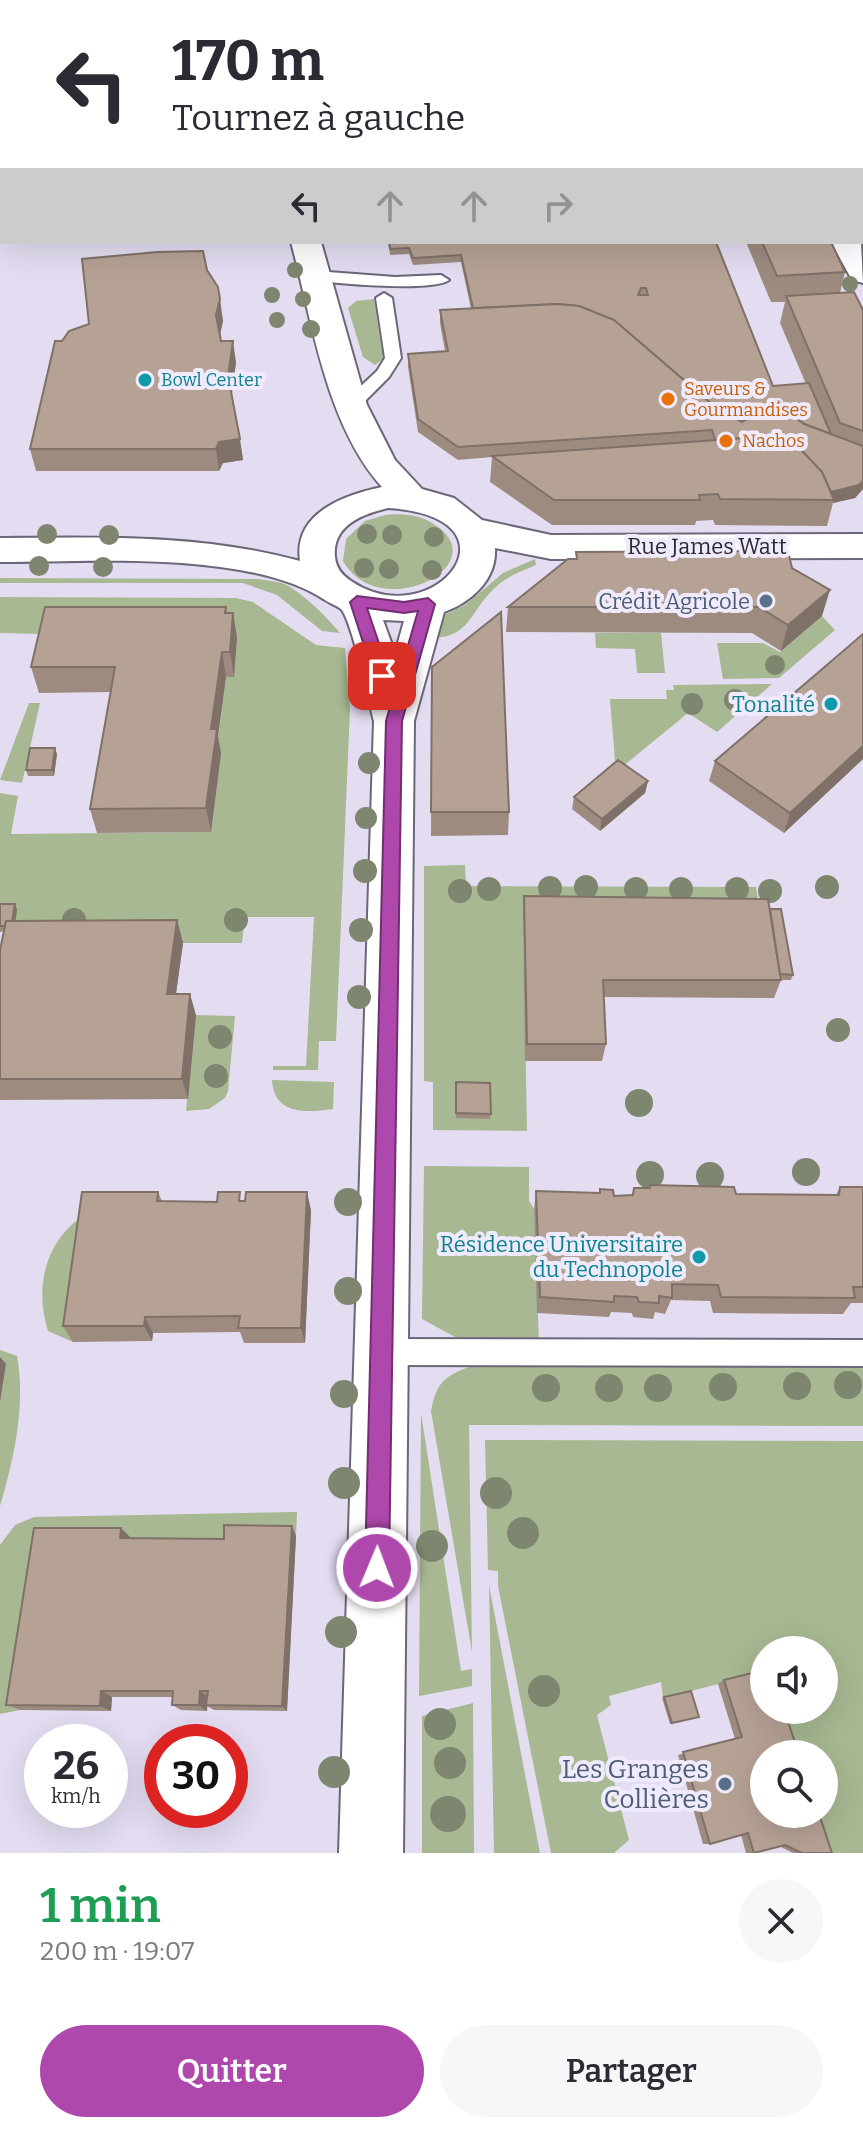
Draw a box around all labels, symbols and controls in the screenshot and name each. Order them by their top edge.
text: 170 m [172,28,324,95]
icon: left [40,32,144,136]
text: Tournez à gauche [172,96,465,140]
icon: left [284,184,328,228]
icon: ahead [368,184,412,228]
icon: ahead [452,184,496,228]
icon: right [536,184,580,228]
place label: Bowl Center [161,369,262,391]
marker: Bowl Center [136,371,154,389]
place label: Saveurs & Gourmandises [684,378,808,421]
marker: Saveurs & Gourmandises [659,390,677,408]
place label: Nachos [742,430,805,452]
marker: Nachos [717,432,735,450]
street label: Rue James Watt [627,533,787,560]
place label: Crédit Agricole [598,588,750,615]
marker: Crédit Agricole [757,592,775,610]
pin [348,642,416,710]
icon: arrive [360,654,404,698]
place label: Tonalité [732,691,815,718]
marker: Tonalité [822,695,840,713]
place label: Résidence Universitaire du Technopole [440,1231,683,1283]
marker: Résidence Universitaire du Technopole [690,1248,708,1266]
position arrow [335,1526,419,1610]
map controls [750,1636,838,1828]
button: sound [750,1636,838,1724]
speed limit sign: 30 [144,1724,248,1828]
button: search [750,1740,838,1828]
text: 26 [53,1742,99,1790]
place label: Les Granges Collières [562,1754,709,1815]
marker: Les Granges Collières [716,1775,734,1793]
text: km/h [51,1784,101,1808]
text: 1 min [40,1877,161,1935]
button: close [739,1879,823,1963]
text: 200 m · 19:07 [40,1936,194,1967]
button: Quitter [40,2025,424,2117]
button: Partager [440,2025,823,2117]

